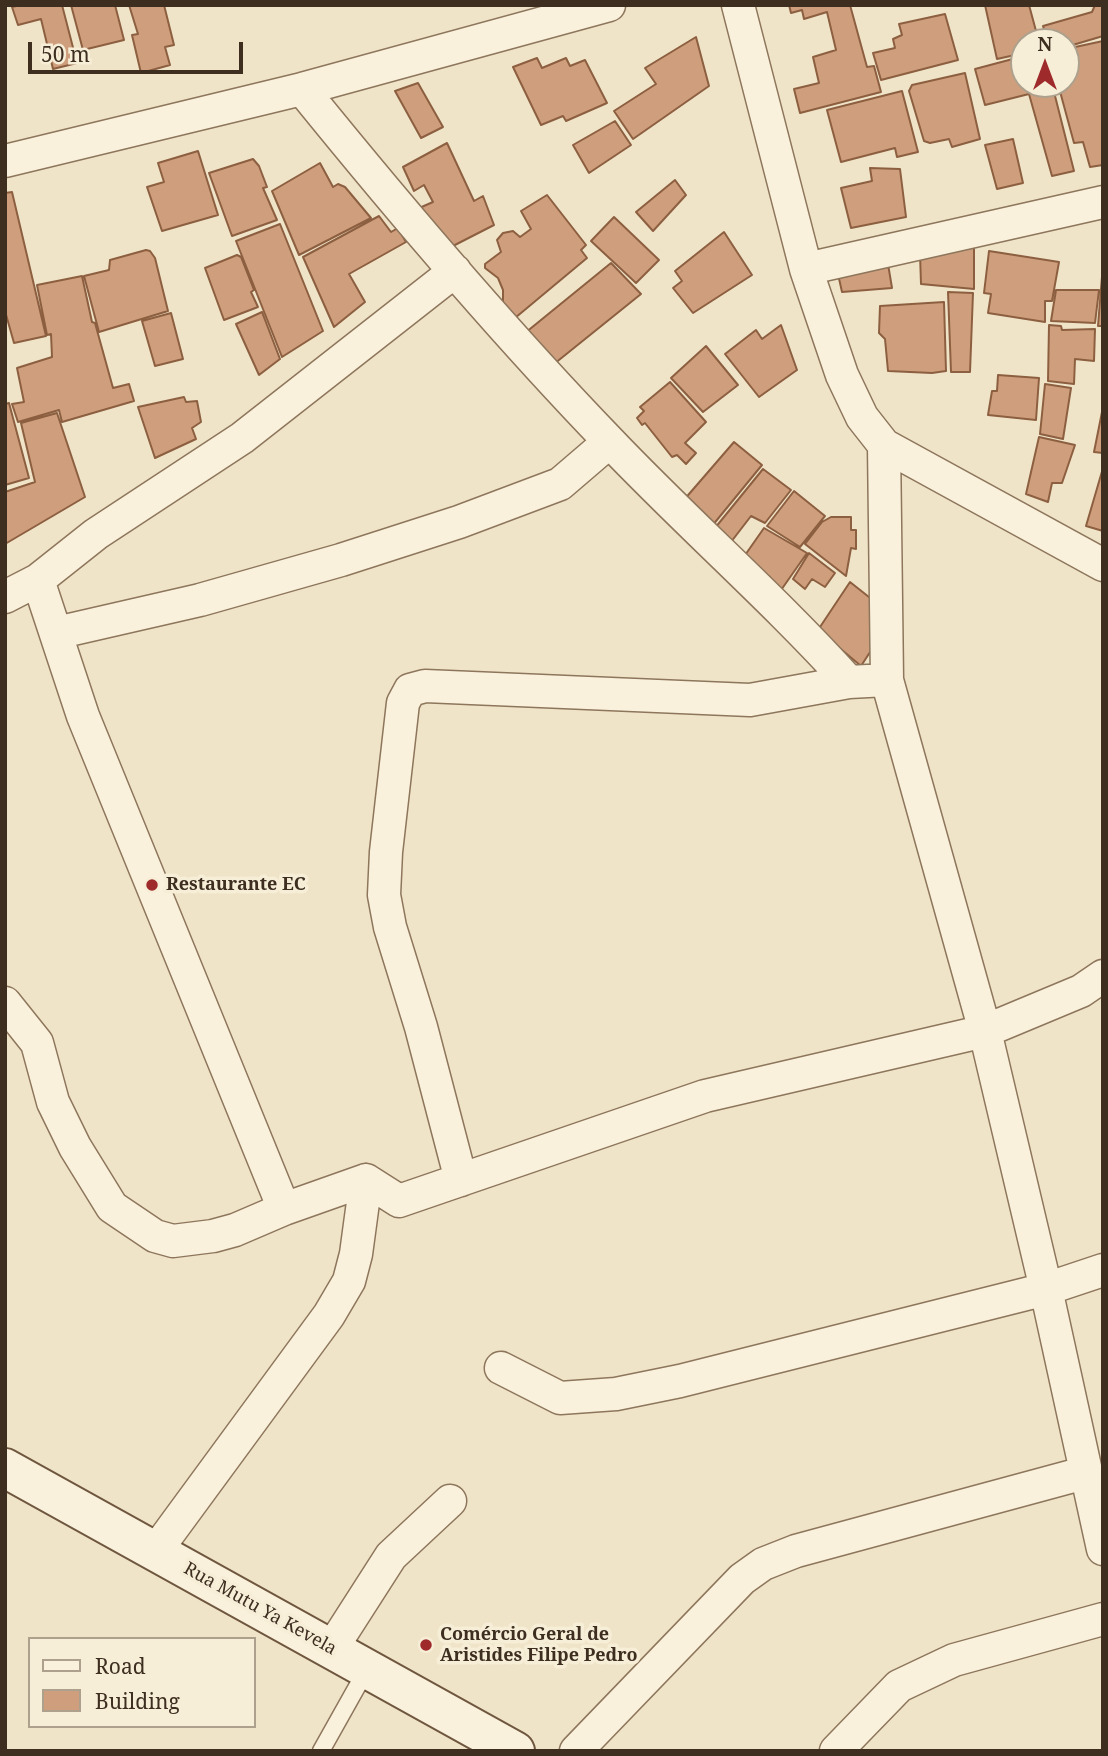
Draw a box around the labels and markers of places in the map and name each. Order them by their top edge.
place label: Restaurante EC [166,874,306,896]
marker: Restaurante EC [144,877,160,893]
place label: Comércio Geral de Aristides Filipe Pedro [440,1624,638,1666]
marker: Comércio Geral de Aristides Filipe Pedro [418,1637,434,1653]

